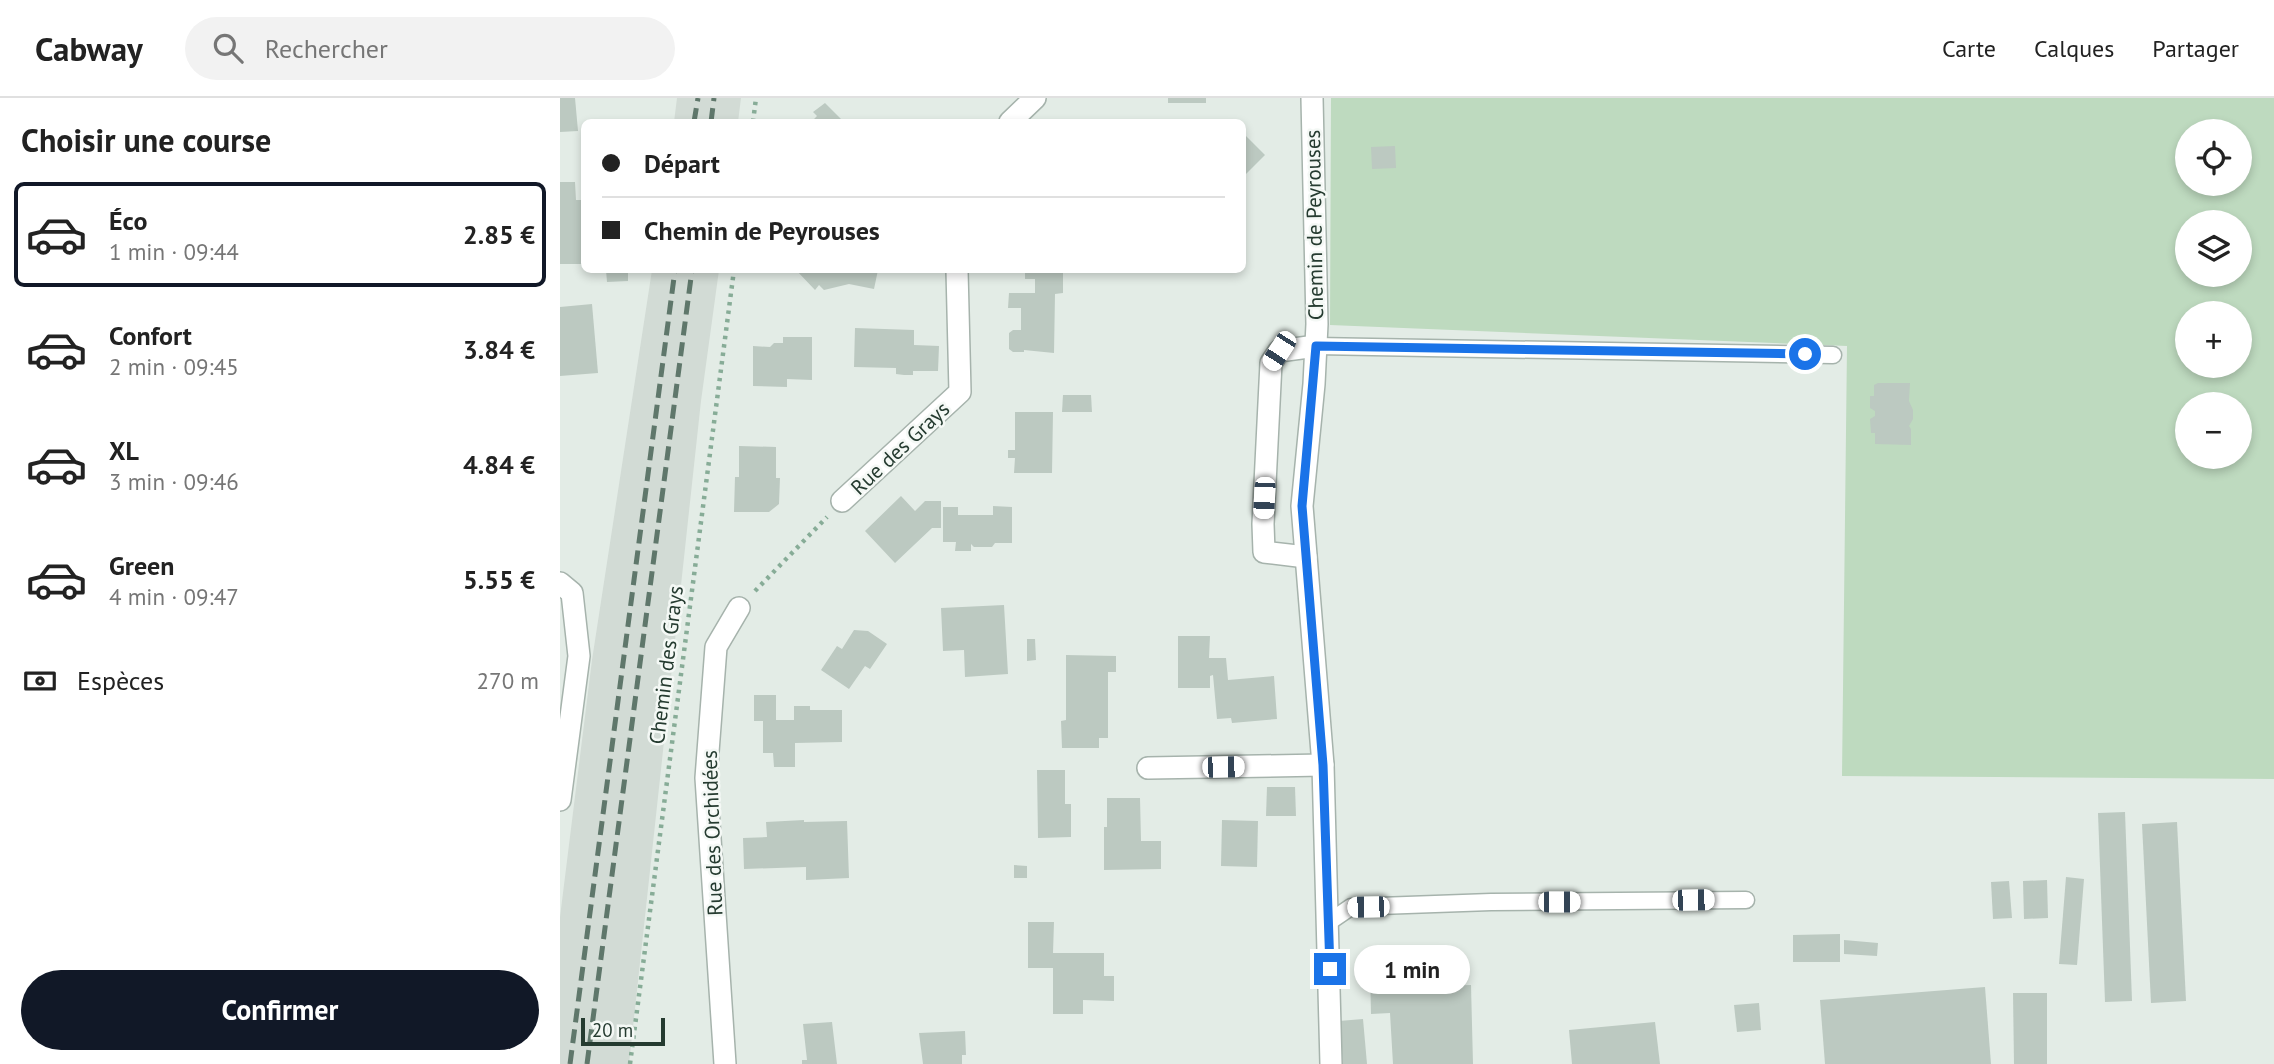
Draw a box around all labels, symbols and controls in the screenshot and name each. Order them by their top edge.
search box [185,17,675,80]
text: Cabway [35,27,143,70]
icon: search [209,29,247,67]
text: Rechercher [265,32,388,65]
text: Carte [1942,33,1996,64]
text: Calques [2034,33,2114,64]
text: Partager [2152,33,2239,64]
text: Choisir une course [21,119,271,161]
map controls [2175,119,2252,469]
button: locate [2175,119,2252,196]
street label: Chemin de Peyrouses [1299,130,1329,320]
text: Départ [644,147,720,180]
icon: car [25,203,88,266]
text: Éco [109,204,147,237]
button: layers [2175,210,2252,287]
text: Chemin de Peyrouses [644,214,880,247]
text: 2.85 € [463,218,535,251]
text: 1 min · 09:44 [109,237,239,266]
button: + [2175,301,2252,378]
icon: car [25,318,88,381]
text: Confort [109,319,192,352]
car [1259,328,1300,374]
text: 3.84 € [463,333,535,366]
route start [1789,338,1821,370]
text: 2 min · 09:45 [109,352,239,381]
button: − [2175,392,2252,469]
street label: Rue des Grays [845,395,955,501]
icon: car [25,433,88,496]
text: XL [109,434,139,467]
text: 4.84 € [463,448,535,481]
text: 3 min · 09:46 [109,467,239,496]
car [1253,476,1276,520]
icon: car [25,548,88,611]
text: Green [109,549,174,582]
text: 5.55 € [463,563,535,596]
text: 4 min · 09:47 [109,582,239,611]
street label: Chemin des Grays [643,584,689,746]
icon: cash [21,662,59,700]
text: Espèces [77,664,164,697]
text: 270 m [477,666,539,695]
street label: Rue des Orchidées [696,750,728,916]
car [1202,756,1245,778]
car [1672,889,1715,911]
car [1539,892,1581,913]
car [1347,896,1390,918]
callout: 1 min [1354,944,1470,994]
route end [1314,953,1346,985]
text: 1 min [1384,955,1440,984]
button: Confirmer [21,970,539,1050]
scale bar [581,1015,665,1047]
text: 20 m [592,1018,633,1042]

